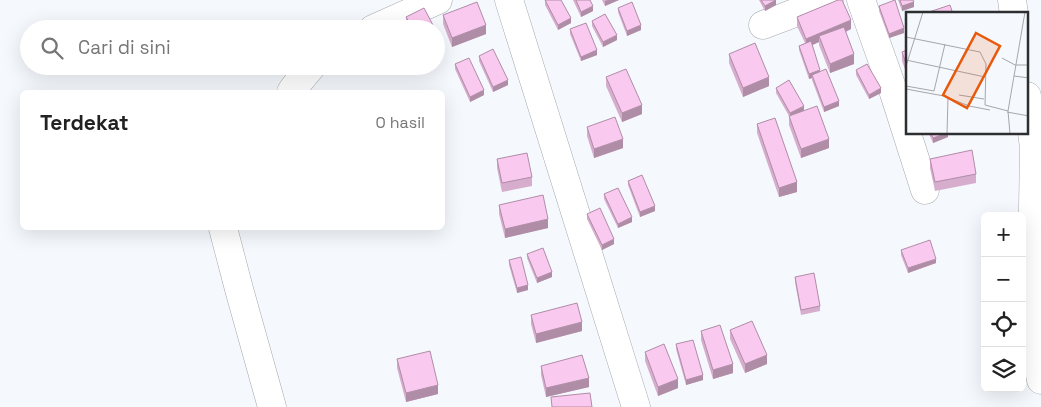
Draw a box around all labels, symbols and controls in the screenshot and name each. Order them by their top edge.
inset map [906,12,1028,135]
search box [20,20,445,75]
icon: search [38,34,66,62]
text: Cari di sini [78,35,171,60]
text: Terdekat [40,109,129,136]
text: 0 hasil [375,112,425,133]
map controls [981,212,1026,392]
button: + [981,212,1026,257]
button: − [981,257,1026,302]
button: locate [981,302,1026,347]
button: layers [981,347,1026,392]

